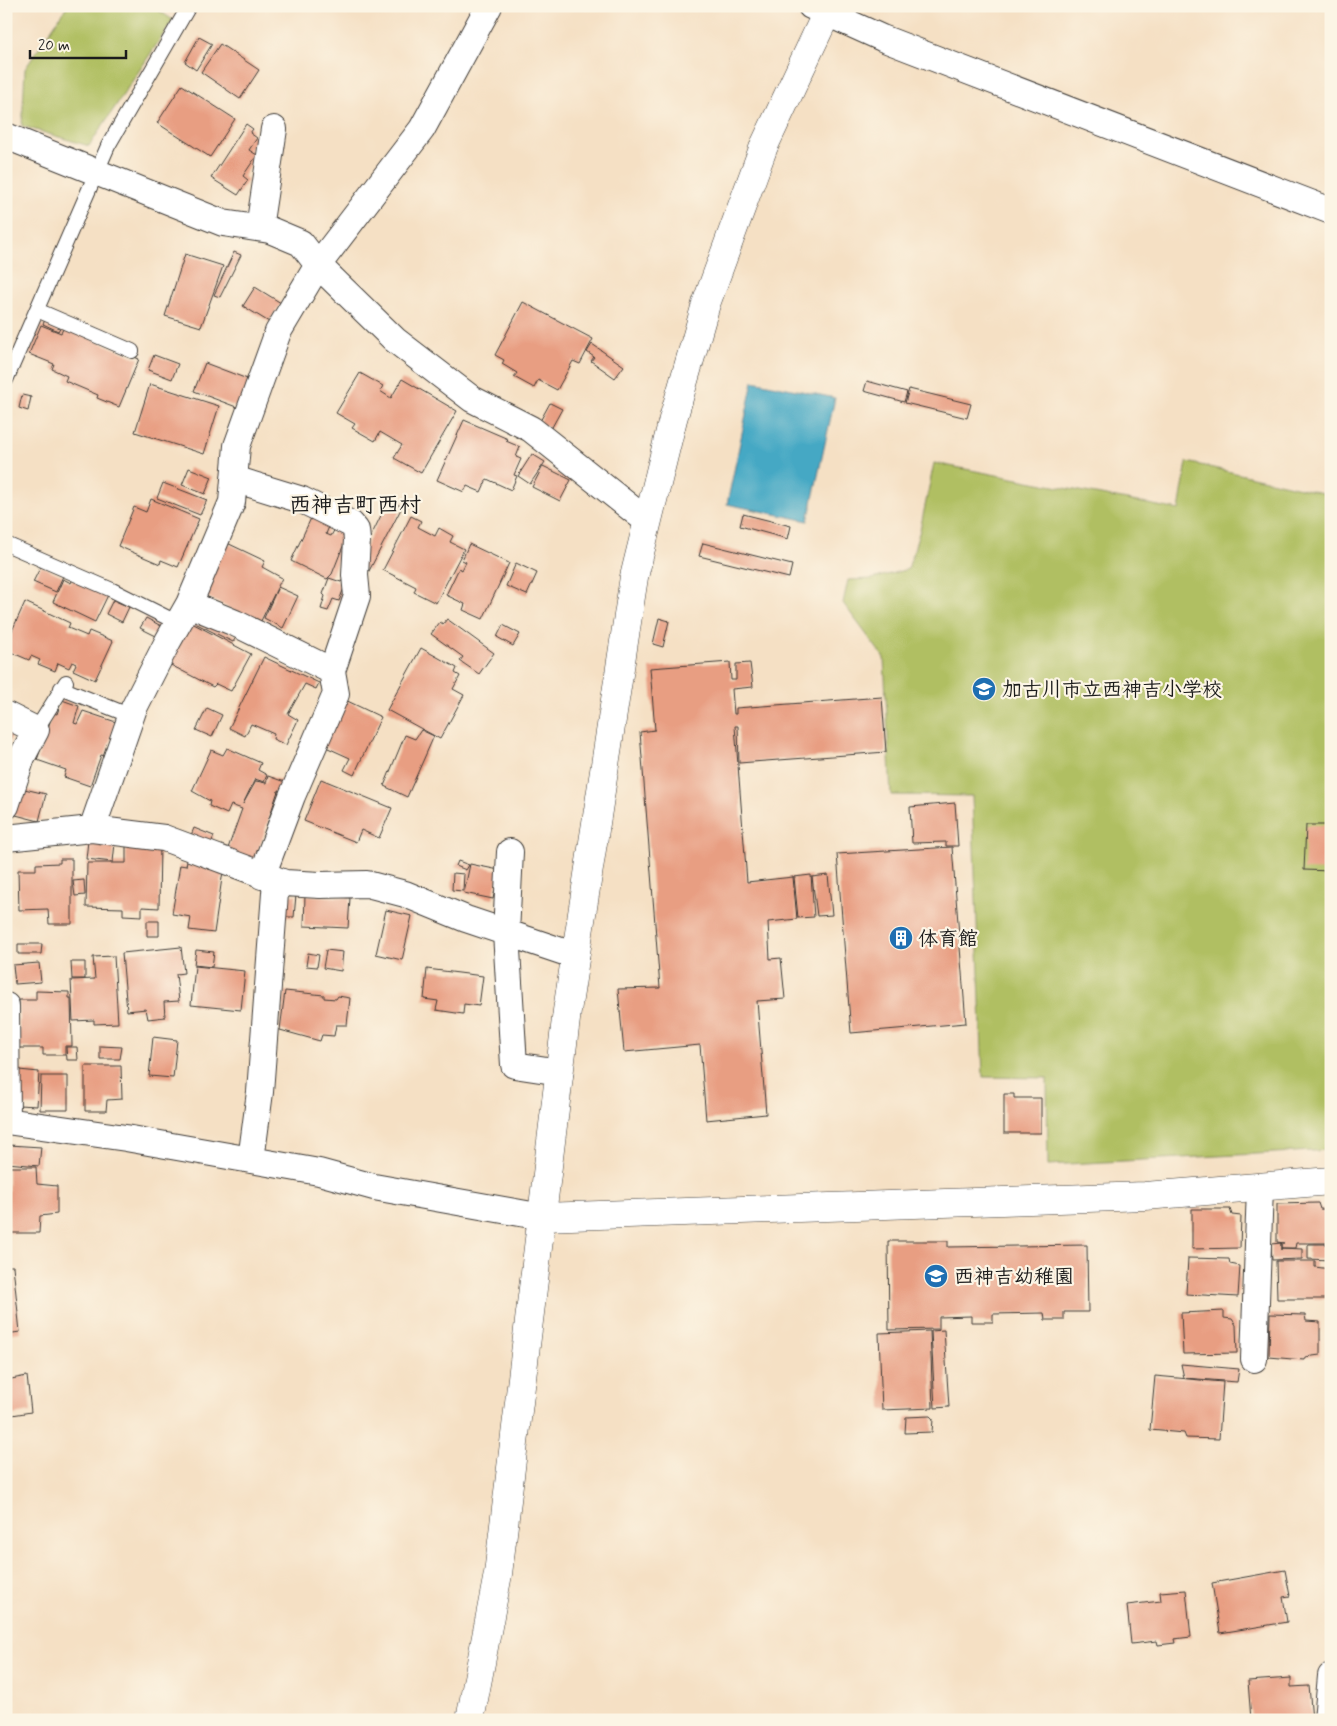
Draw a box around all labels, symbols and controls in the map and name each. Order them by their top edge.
scale bar [30,28,126,60]
text: 20 m [38,36,70,56]
district label: 西神吉町西村 [289,492,421,520]
school or university icon: 加古川市立西神吉小学校 [971,676,997,702]
place label: 加古川市立西神吉小学校 [1002,677,1222,704]
building icon: 体育館 [888,925,914,951]
place label: 体育館 [918,926,978,953]
school or university icon: 西神吉幼稚園 [923,1263,949,1289]
place label: 西神吉幼稚園 [954,1264,1074,1291]

